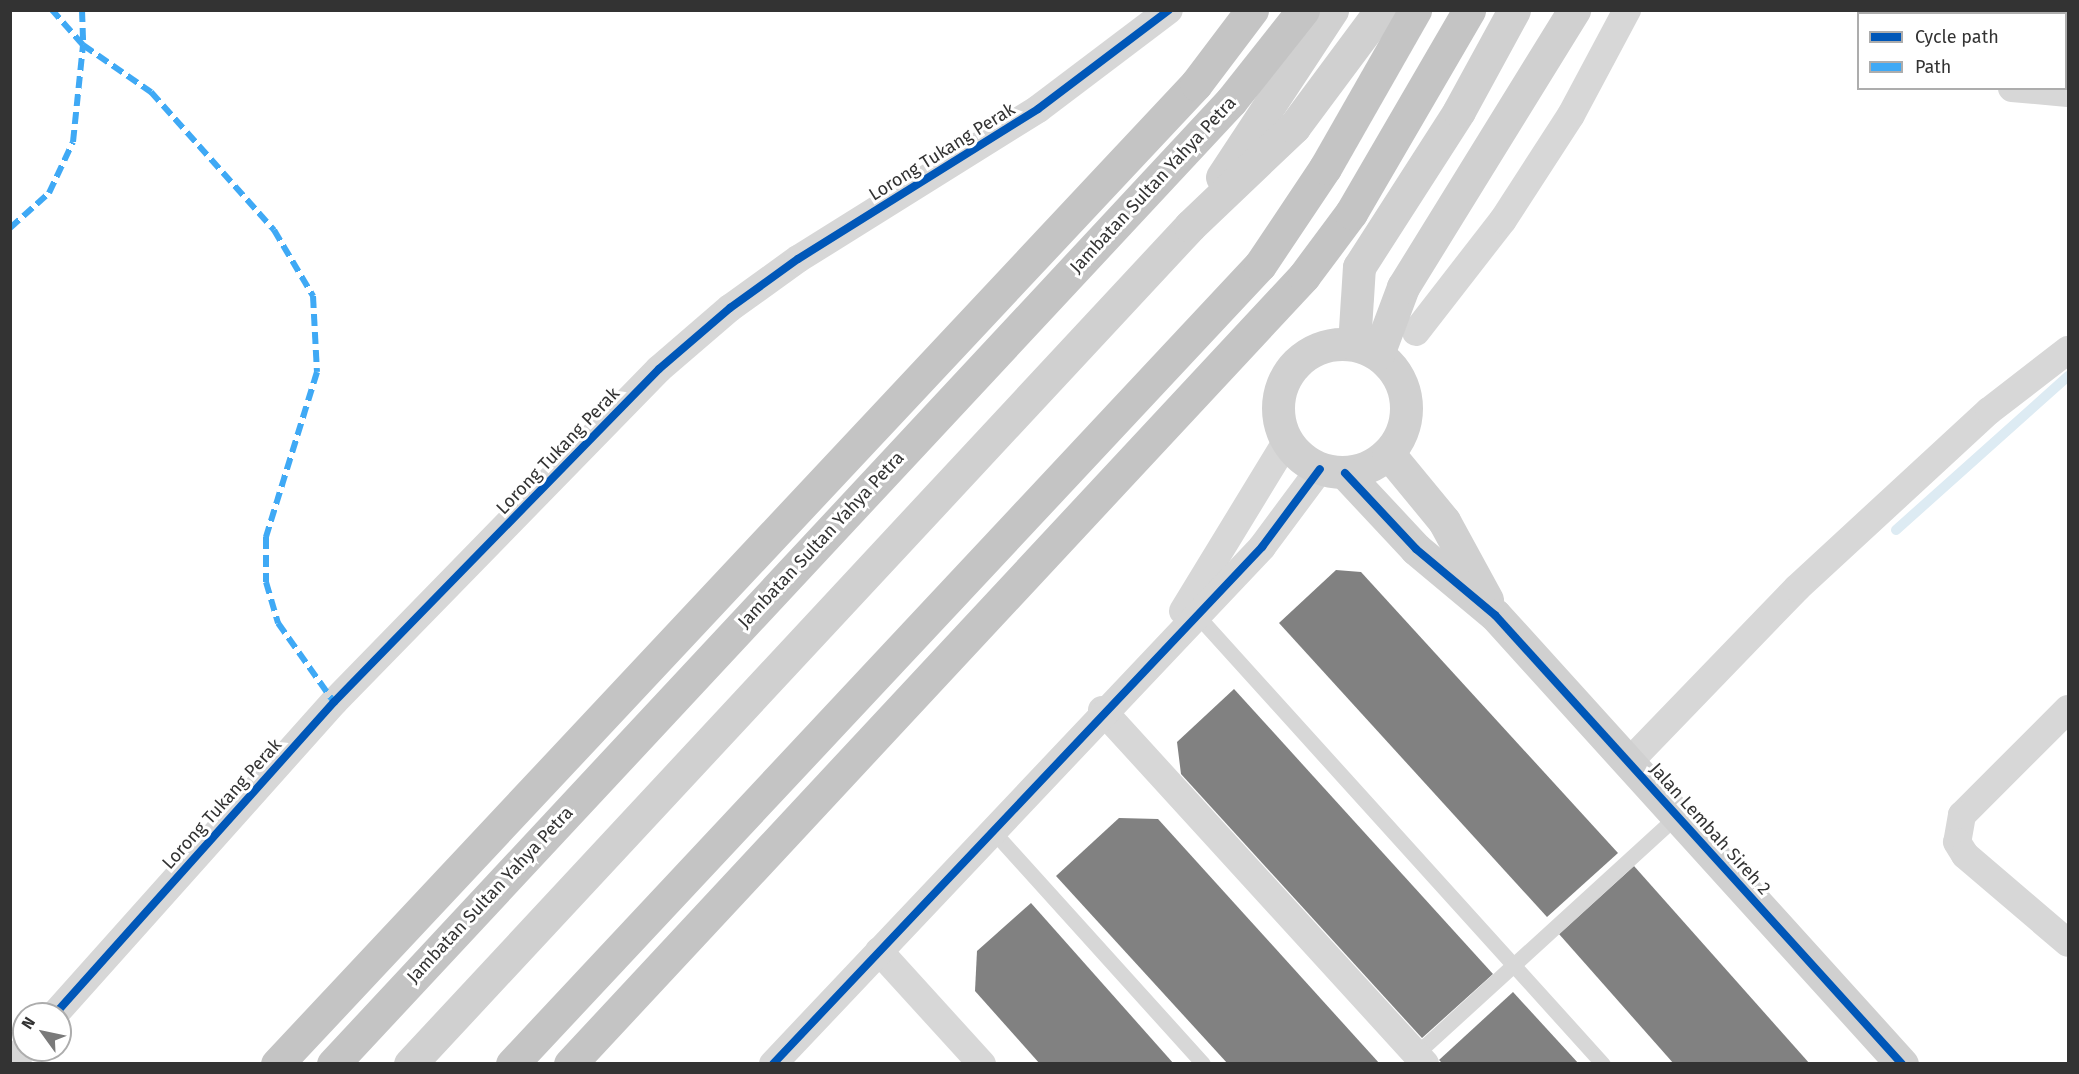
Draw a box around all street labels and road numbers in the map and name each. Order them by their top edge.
street label: Jambatan Sultan Yahya Petra [1065,92,1241,278]
street label: Lorong Tukang Perak [865,98,1019,206]
street label: Lorong Tukang Perak [492,383,624,519]
street label: Jambatan Sultan Yahya Petra [733,447,909,633]
street label: Lorong Tukang Perak [158,734,286,874]
street label: Jalan Lembah Sireh 2 [1645,759,1775,899]
street label: Jambatan Sultan Yahya Petra [402,802,578,988]

